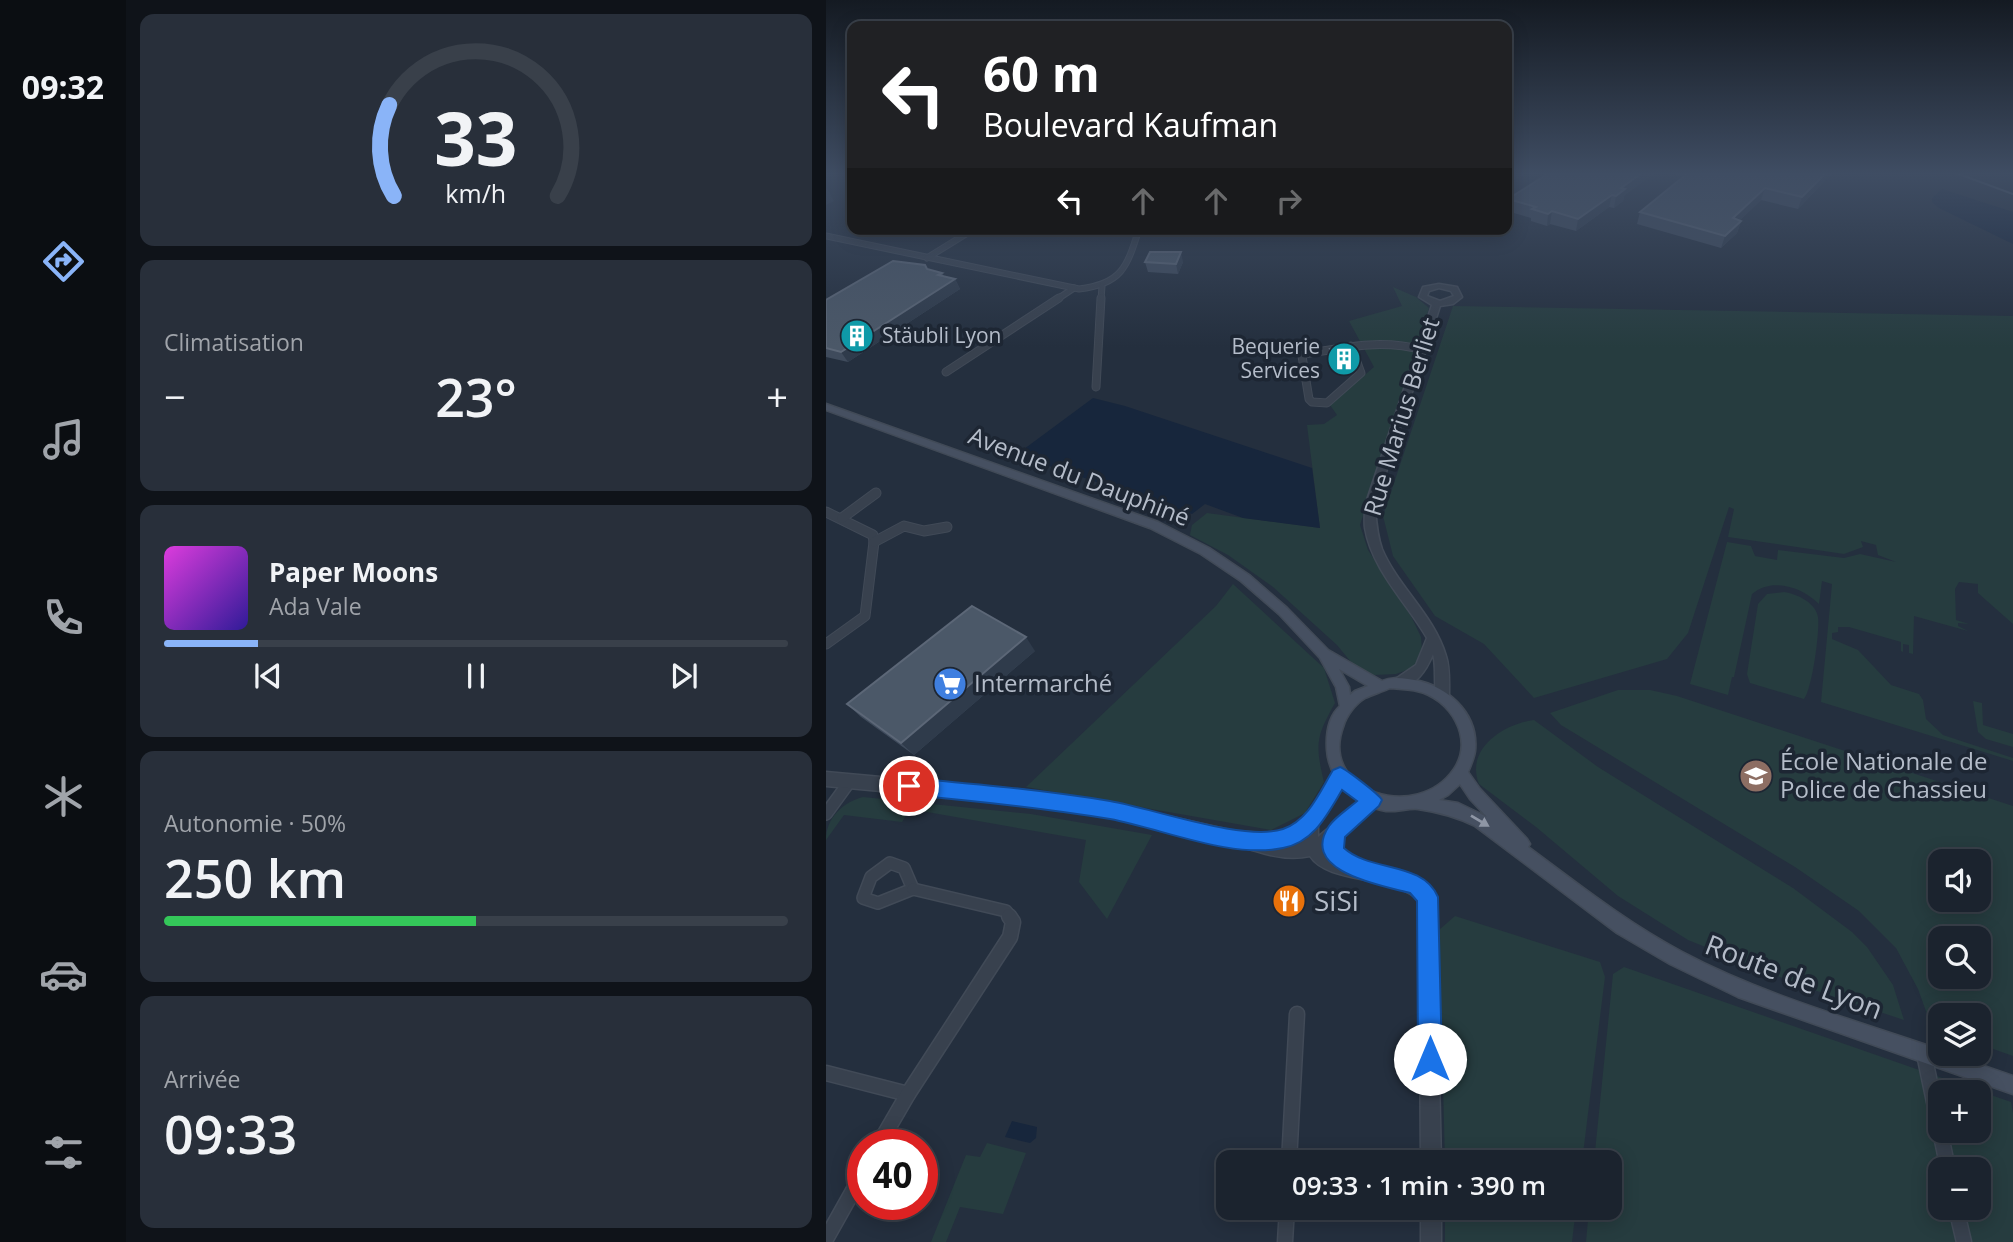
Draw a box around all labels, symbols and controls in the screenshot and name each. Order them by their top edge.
text: 60 m [983,40,1100,106]
icon: left [868,49,959,140]
text: 09:32 [22,65,104,108]
text: 33 [434,88,518,187]
text: Boulevard Kaufman [983,103,1278,146]
text: km/h [446,176,506,210]
icon: left [1051,182,1089,220]
icon: ahead [1124,182,1162,220]
icon: ahead [1197,182,1235,220]
icon: right [1270,182,1308,220]
icon: directions [39,237,88,286]
street label: Rue Marius Berliet [1355,314,1446,520]
building icon: Stäubli Lyon [838,317,876,355]
place label: Stäubli Lyon [882,321,1001,349]
text: Climatisation [164,326,304,358]
place label: Bequerie Services [1231,332,1320,384]
building icon: Bequerie Services [1325,340,1363,378]
text: 23° [435,361,517,432]
text: − [164,370,186,422]
text: + [766,370,788,422]
icon: music [39,415,88,464]
street label: Avenue du Dauphiné [964,418,1195,533]
text: Paper Moons [269,554,438,590]
text: Ada Vale [269,590,362,622]
icon: phone [39,593,88,642]
icon: previous [249,657,287,695]
icon: pause [457,657,495,695]
icon: next [665,657,703,695]
supermarket icon: Intermarché [931,665,969,703]
place label: Intermarché [974,666,1112,699]
place label: École Nationale de Police de Chassieu [1780,744,1987,805]
pin [879,756,939,816]
school or university icon: École Nationale de Police de Chassieu [1737,757,1775,795]
icon: arrive [890,767,928,805]
icon: climate [39,772,88,821]
text: Autonomie · 50% [164,807,346,839]
one-way arrow [1470,815,1489,828]
text: 250 km [164,842,346,913]
map controls [1928,849,1991,1220]
button: sound [1928,849,1991,912]
place label: SiSi [1314,881,1359,919]
restaurant icon: SiSi [1270,882,1308,920]
street label: Route de Lyon [1700,925,1888,1027]
button: search [1928,926,1991,989]
icon: car [39,950,88,999]
button: layers [1928,1003,1991,1066]
position arrow [1393,1022,1467,1096]
text: Arrivée [164,1063,240,1095]
button: + [1928,1080,1991,1143]
text: 09:33 [164,1098,297,1169]
icon: filters [39,1128,88,1177]
speed limit sign: 40 [847,1129,938,1220]
button: − [1928,1157,1991,1220]
text: 09:33 · 1 min · 390 m [1292,1167,1546,1203]

